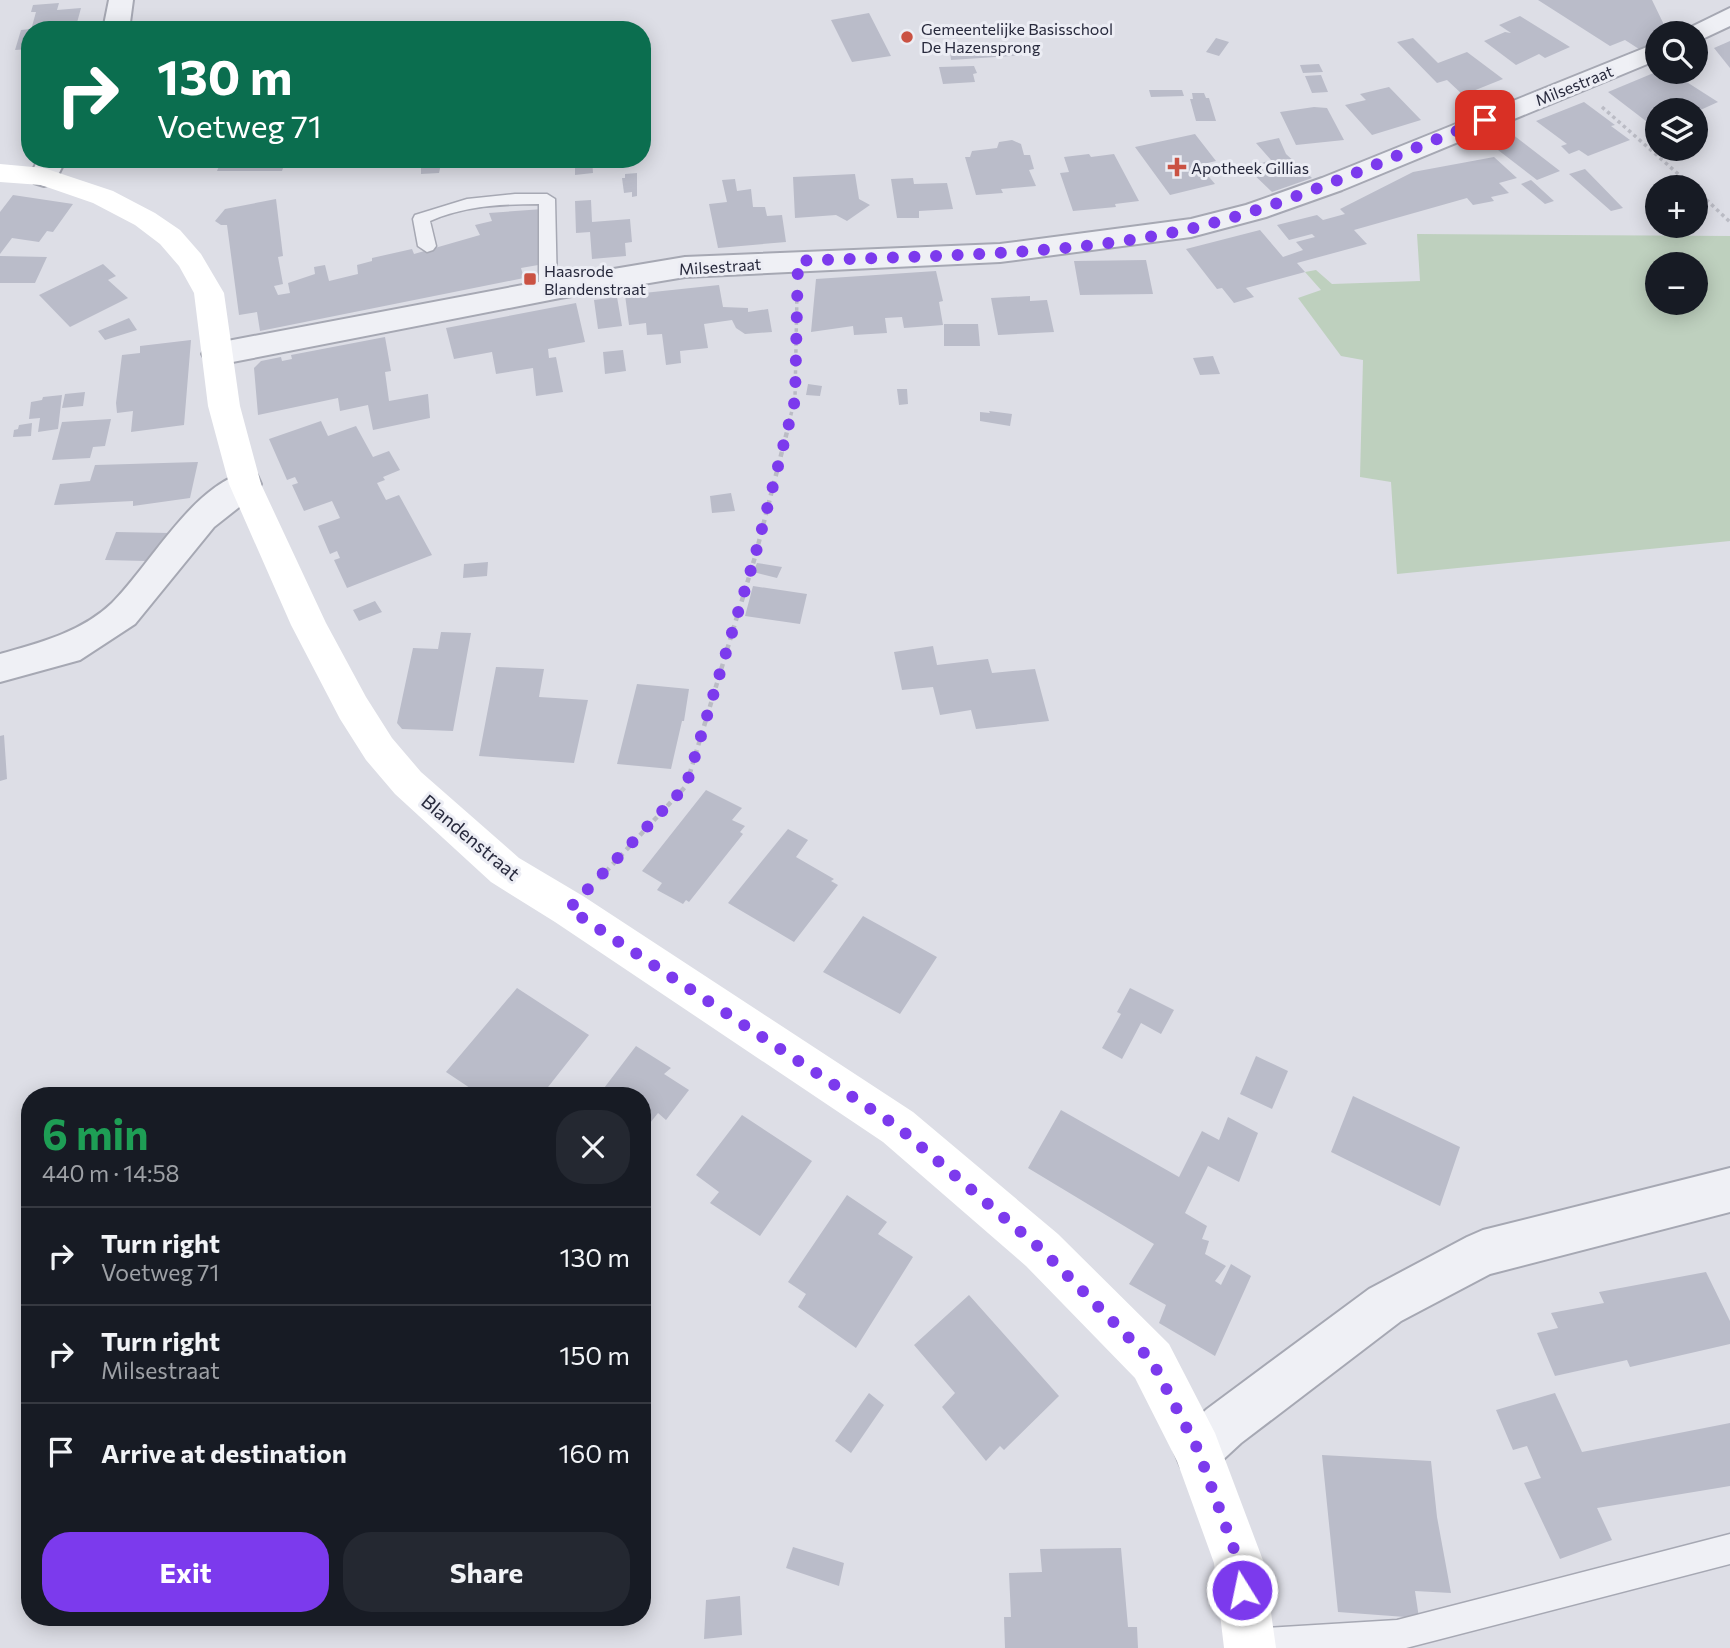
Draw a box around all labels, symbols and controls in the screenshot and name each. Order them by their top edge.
place label: Gemeentelijke Basisschool De Hazensprong [921,19,1113,56]
map controls [1645,21,1708,315]
button: search [1645,21,1708,84]
marker: Gemeentelijke Basisschool De Hazensprong [899,29,915,45]
text: 130 m [157,45,292,105]
icon: right [42,49,133,140]
street label: Milsestraat [1532,61,1616,109]
pin [1455,90,1515,150]
button: layers [1645,98,1708,161]
icon: arrive [1466,101,1504,139]
text: Voetweg 71 [157,105,322,145]
place label: Apotheek Gillias [1191,158,1309,177]
marker: Apotheek Gillias [1169,159,1185,175]
button: + [1645,175,1708,238]
button: − [1645,252,1708,315]
street label: Milsestraat [678,254,762,278]
place label: Haasrode Blandenstraat [544,261,647,298]
marker: Haasrode Blandenstraat [522,271,538,287]
street label: Blandenstraat [417,789,525,885]
text: 6 min [42,1107,149,1159]
button: close [556,1110,630,1184]
text: 440 m · 14:58 [42,1159,180,1187]
text: Turn right [101,1227,220,1258]
icon: right [42,1237,80,1275]
text: 130 m [559,1241,630,1272]
text: Voetweg 71 [101,1258,219,1286]
text: Turn right [101,1325,220,1356]
icon: right [42,1335,80,1373]
text: 150 m [559,1339,630,1370]
text: Milsestraat [101,1356,220,1384]
icon: arrive [42,1433,80,1471]
text: Arrive at destination [101,1437,347,1468]
text: 160 m [558,1437,630,1468]
button: Exit [42,1532,329,1612]
button: Share [343,1532,630,1612]
position arrow [1205,1553,1279,1627]

